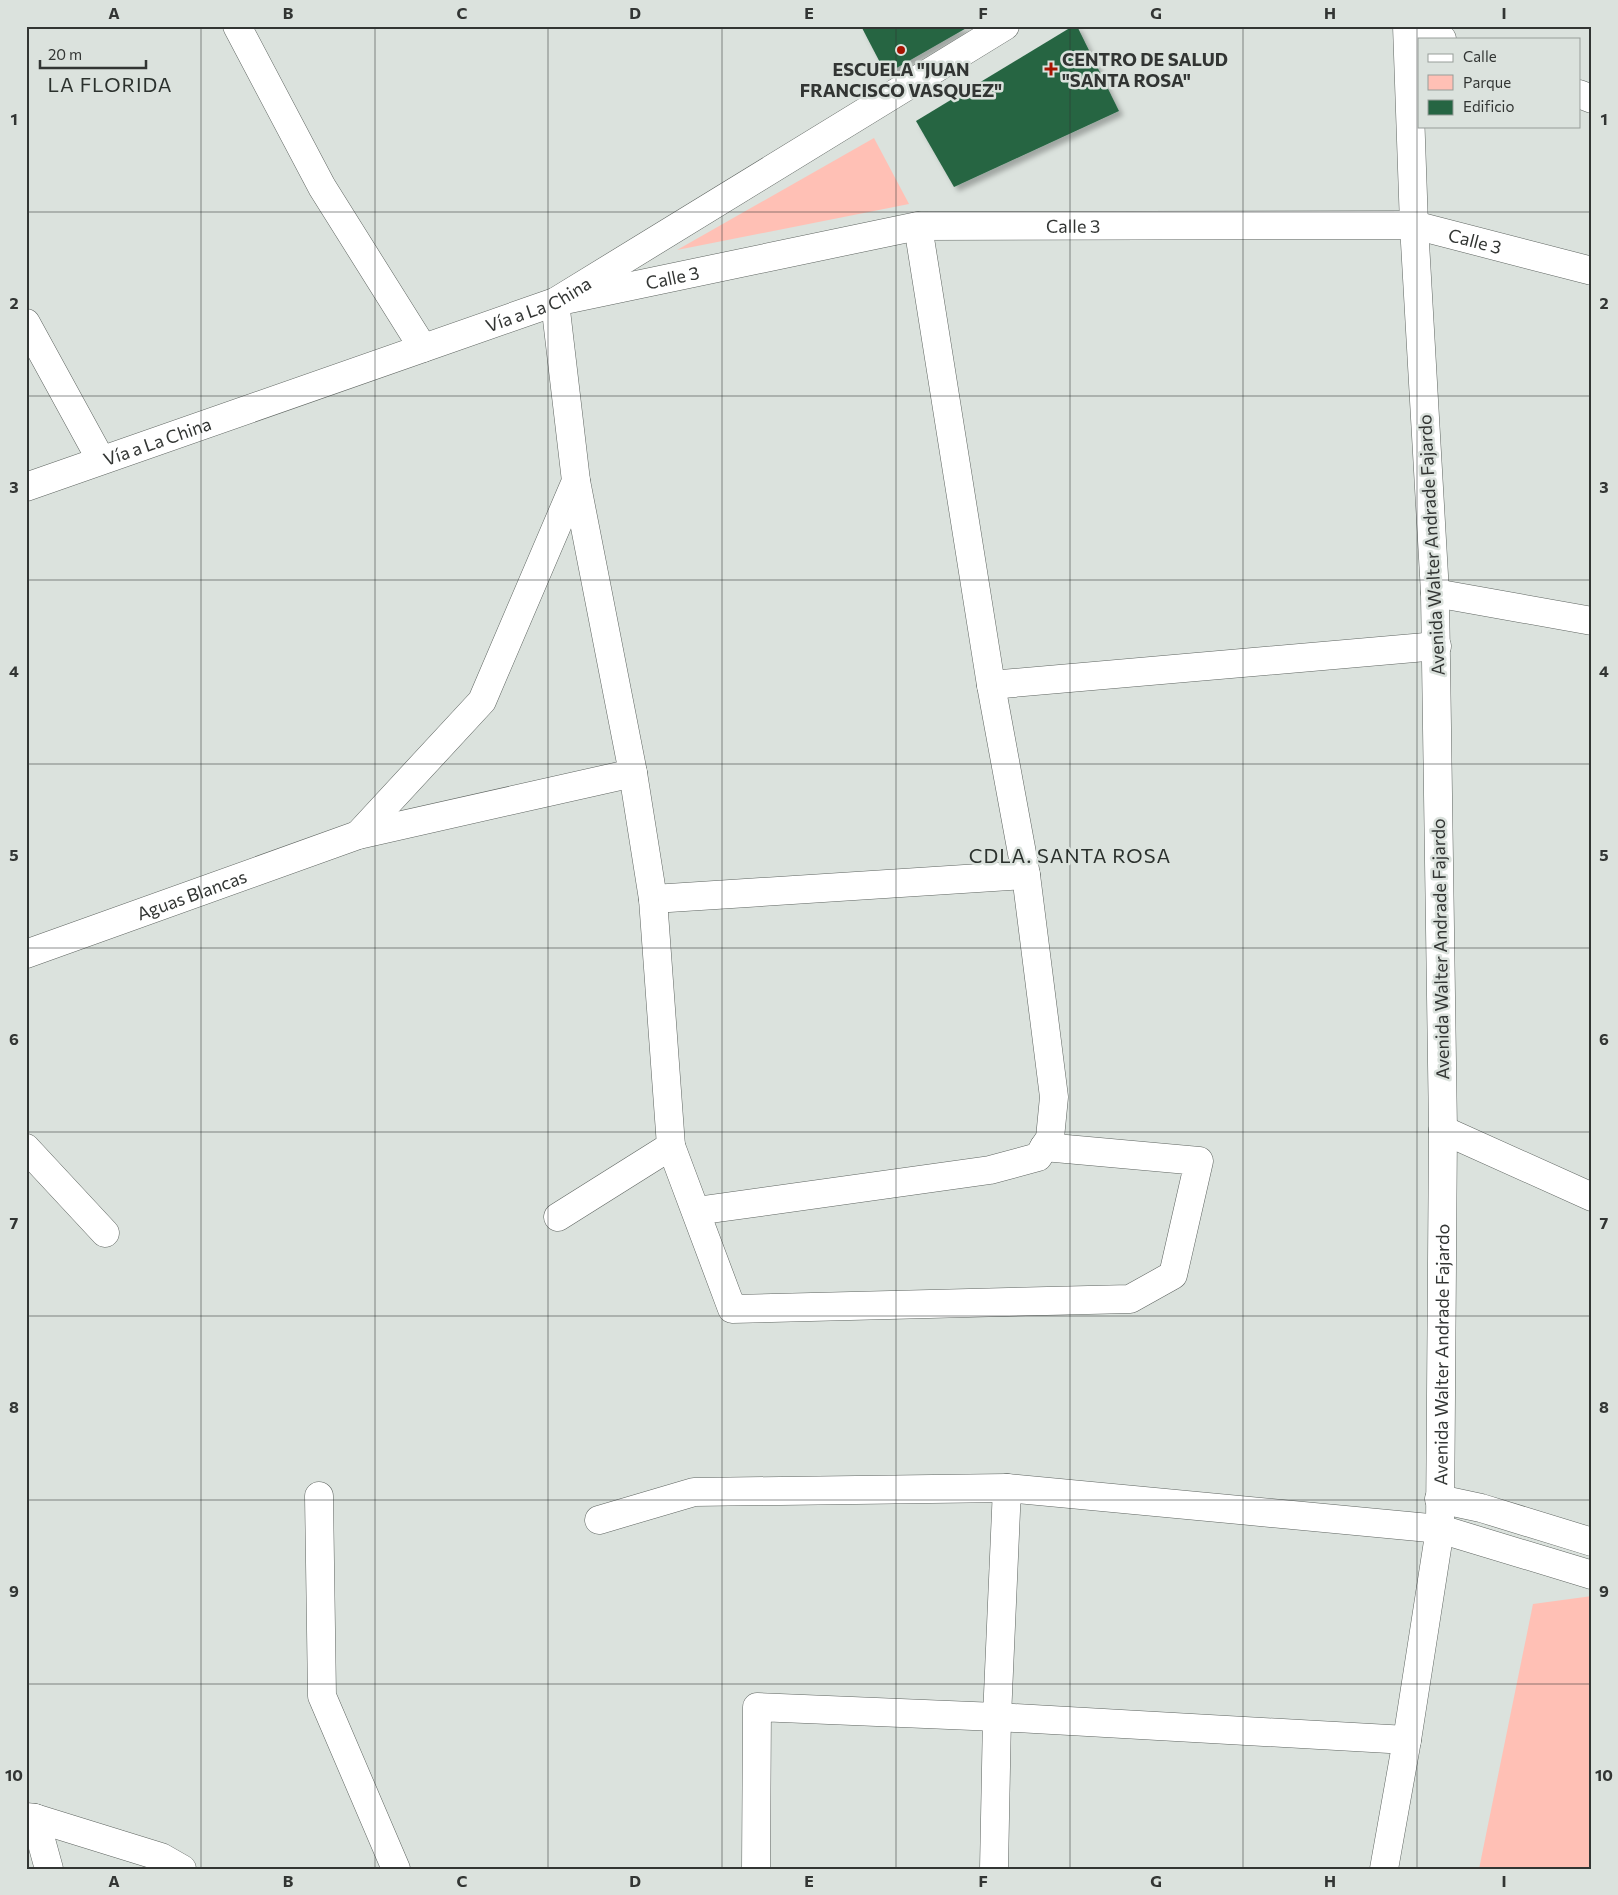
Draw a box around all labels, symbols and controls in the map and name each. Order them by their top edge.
text: A [108,3,120,22]
text: B [283,3,294,22]
text: C [457,3,468,22]
text: D [629,3,641,22]
text: E [804,3,814,22]
text: F [978,3,988,22]
text: G [1150,3,1162,22]
text: H [1324,3,1336,22]
text: I [1501,3,1507,22]
scale bar [40,38,146,70]
legend [1418,38,1580,128]
marker: ESCUELA "JUAN FRANCISCO VASQUEZ" [895,44,907,56]
text: 20 m [48,45,82,63]
text: Calle [1463,47,1497,65]
place label: CENTRO DE SALUD "SANTA ROSA" [1062,48,1228,91]
place label: ESCUELA "JUAN FRANCISCO VASQUEZ" [800,58,1002,101]
marker: CENTRO DE SALUD "SANTA ROSA" [1044,62,1058,76]
district label: LA FLORIDA [48,72,172,96]
text: Parque [1463,73,1511,91]
text: Edificio [1463,97,1514,115]
text: 1 [10,109,18,128]
text: 1 [1600,109,1608,128]
street label: Calle 3 [1046,215,1100,237]
street label: Calle 3 [1446,223,1504,258]
street label: Calle 3 [644,261,701,294]
street label: Vía a La China [483,272,595,336]
text: 2 [9,293,19,312]
text: 2 [1599,293,1609,312]
street label: Vía a La China [100,412,214,470]
street label: Avenida Walter Andrade Fajardo [1413,414,1449,676]
text: 3 [9,477,19,496]
text: 3 [1599,477,1609,496]
text: 4 [9,661,19,680]
text: 4 [1599,661,1609,680]
street label: Avenida Walter Andrade Fajardo [1427,818,1453,1080]
district label: CDLA. SANTA ROSA [969,843,1171,867]
text: 5 [9,845,19,864]
text: 5 [1599,845,1609,864]
street label: Aguas Blancas [134,865,250,924]
text: 6 [9,1029,19,1048]
text: 6 [1599,1029,1609,1048]
text: 7 [10,1213,19,1232]
text: 7 [1600,1213,1609,1232]
street label: Avenida Walter Andrade Fajardo [1429,1224,1453,1486]
text: 8 [9,1397,19,1416]
text: 8 [1599,1397,1609,1416]
text: 9 [9,1581,19,1600]
text: 9 [1599,1581,1609,1600]
text: 10 [5,1765,23,1784]
text: 10 [1595,1765,1613,1784]
text: A [108,1871,120,1890]
text: B [283,1871,294,1890]
text: C [457,1871,468,1890]
text: D [629,1871,641,1890]
text: E [804,1871,814,1890]
text: F [978,1871,988,1890]
text: G [1150,1871,1162,1890]
text: H [1324,1871,1336,1890]
text: I [1501,1871,1507,1890]

